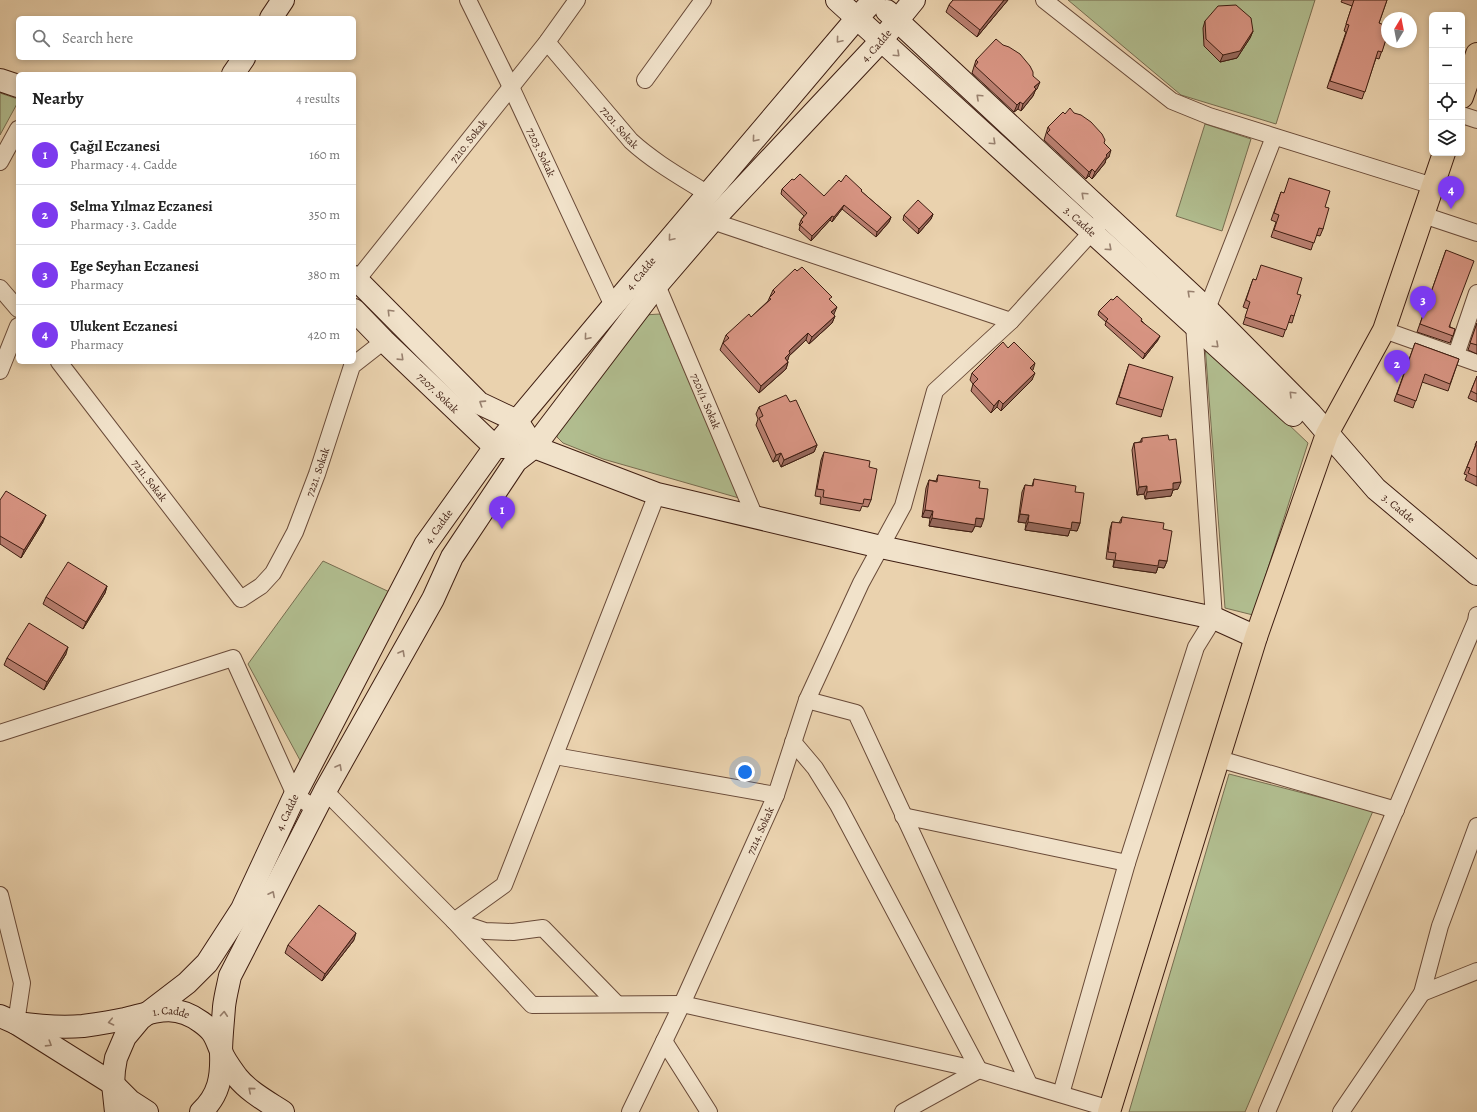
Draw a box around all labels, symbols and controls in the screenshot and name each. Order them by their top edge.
north arrow [1381,12,1417,48]
map controls [1429,12,1465,156]
button: + [1429,12,1465,48]
search box [16,16,356,60]
street label: 4. Cadde [858,26,895,65]
icon: search [30,27,52,49]
text: Search here [62,28,133,48]
one-way arrow [837,35,844,42]
button: − [1429,48,1465,84]
one-way arrow [892,49,900,57]
button: locate [1429,84,1465,120]
text: Nearby [32,87,83,110]
text: 4 results [296,90,340,107]
one-way arrow [976,94,984,102]
street label: 7201. Sokak [597,103,642,153]
street label: 7210. Sokak [446,116,491,166]
button: layers [1429,120,1465,156]
street label: 7203. Sokak [523,125,559,180]
one-way arrow [753,134,760,141]
text: Çağıl Eczanesi [70,136,160,156]
one-way arrow [988,137,996,145]
text: 1 [43,146,47,163]
text: 160 m [309,146,340,163]
text: Pharmacy · 4. Cadde [70,156,177,173]
pin: 4 [1438,176,1464,209]
one-way arrow [1081,192,1089,200]
text: Selma Yılmaz Eczanesi [70,196,213,216]
street label: 3. Cadde [1061,203,1099,240]
text: 2 [42,206,48,223]
text: 350 m [309,206,340,223]
text: Pharmacy · 3. Cadde [70,216,177,233]
one-way arrow [668,233,675,240]
one-way arrow [1105,244,1112,251]
street label: 4. Cadde [623,254,659,293]
text: Ege Seyhan Eczanesi [70,256,199,276]
text: 3 [42,266,48,283]
text: 380 m [308,266,340,283]
text: Pharmacy [70,276,123,293]
pin: 3 [1410,286,1436,319]
one-way arrow [1187,290,1195,298]
one-way arrow [387,309,395,317]
text: Ulukent Eczanesi [70,316,178,336]
text: 4 [42,326,48,343]
text: 420 m [308,326,340,343]
one-way arrow [584,332,591,339]
text: Pharmacy [70,336,123,353]
one-way arrow [1211,340,1219,348]
pin: 2 [1384,350,1410,383]
one-way arrow [396,353,404,361]
street label: 7207. Sokak [414,369,462,417]
street label: 7201/1. Sokak [687,371,724,432]
one-way arrow [1289,391,1297,399]
one-way arrow [479,401,486,408]
street label: 7221. Sokak [302,445,333,499]
street label: 7211. Sokak [128,456,171,505]
street label: 3. Cadde [1379,490,1418,527]
pin: 1 [489,496,515,529]
street label: 4. Cadde [421,506,456,547]
one-way arrow [398,650,405,657]
your location [735,762,755,782]
one-way arrow [334,763,341,771]
street label: 4. Cadde [272,792,302,834]
street label: 7214. Sokak [743,804,778,857]
one-way arrow [267,891,275,898]
street label: 1. Cadde [151,1003,192,1022]
one-way arrow [219,1011,228,1017]
one-way arrow [108,1017,114,1025]
one-way arrow [45,1039,52,1046]
one-way arrow [249,1087,256,1094]

